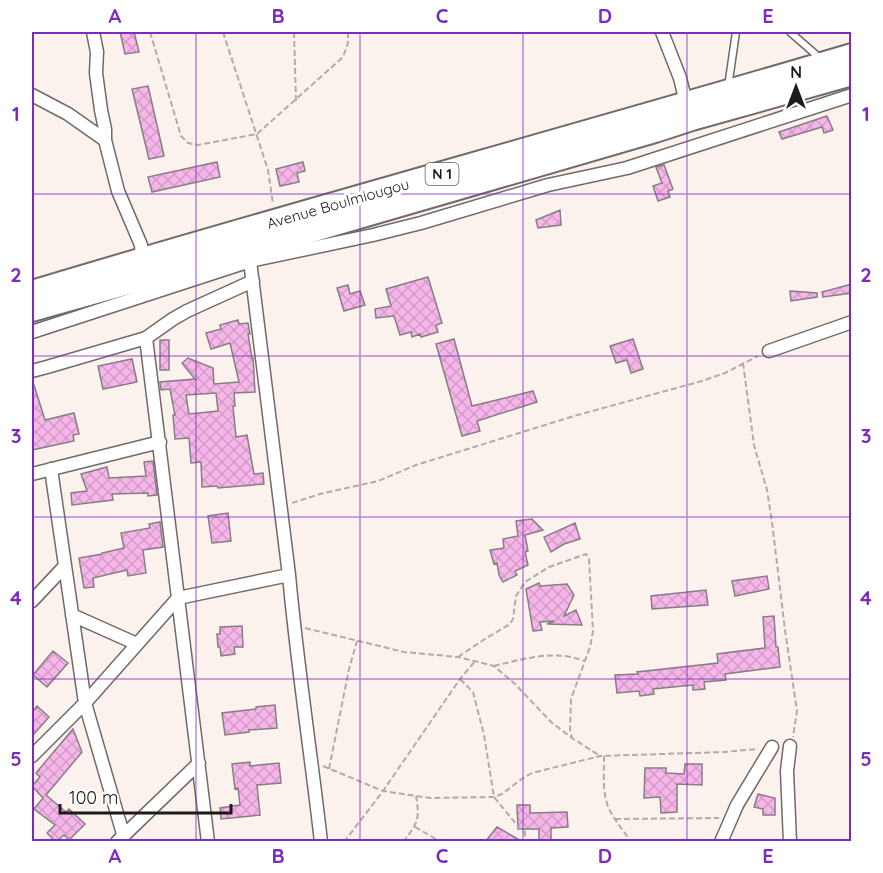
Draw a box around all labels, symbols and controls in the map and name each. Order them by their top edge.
text: A [109,3,122,28]
text: B [271,3,285,28]
text: C [436,3,449,28]
text: D [598,3,612,28]
text: E [762,3,774,28]
north arrow [766,57,826,117]
text: N [790,62,802,82]
text: 1 [12,101,20,126]
text: 1 [862,101,870,126]
road number: N 1 [426,163,458,185]
street label: Avenue Boulmiougou [265,174,411,233]
text: 2 [10,262,22,287]
text: 2 [860,262,872,287]
text: 3 [11,423,21,448]
text: 3 [861,423,871,448]
text: 4 [10,585,22,610]
text: 4 [860,585,872,610]
text: 5 [10,746,22,771]
text: 5 [860,746,872,771]
scale bar [60,777,231,815]
text: 100 m [69,786,118,809]
text: A [109,843,122,868]
text: B [271,843,285,868]
text: C [436,843,449,868]
text: D [598,843,612,868]
text: E [762,843,774,868]

